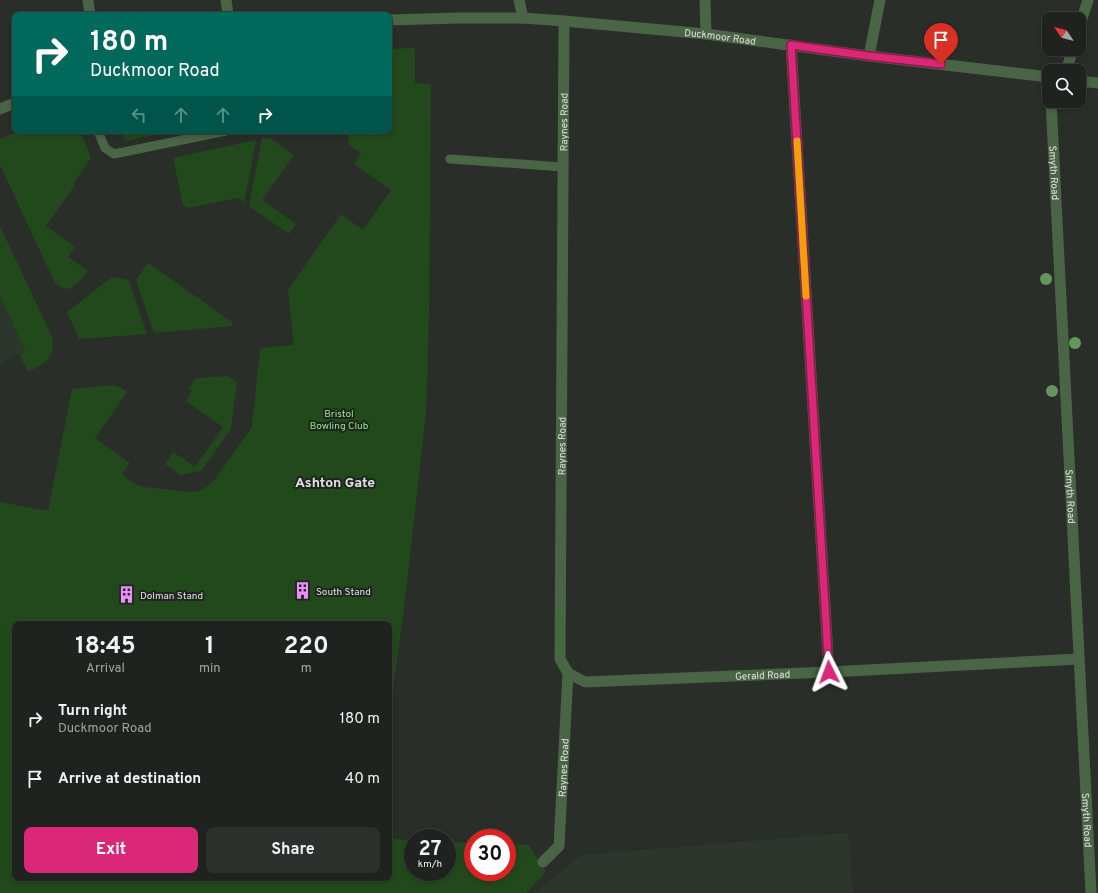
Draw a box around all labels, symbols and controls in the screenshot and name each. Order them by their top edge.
north arrow [1042,12,1086,56]
map controls [1042,12,1086,108]
pin [924,23,958,64]
text: 180 m [90,25,168,61]
street label: Duckmoor Road [684,27,757,49]
icon: right [24,28,76,80]
icon: arrive [930,29,952,51]
text: Duckmoor Road [90,60,220,83]
button: search [1042,64,1086,108]
street label: Raynes Road [558,93,572,151]
icon: left [128,104,150,126]
icon: ahead [170,104,192,126]
icon: ahead [212,104,234,126]
icon: right [254,104,276,126]
street label: Smyth Road [1045,145,1061,201]
park label: Bristol Bowling Club [310,408,369,433]
street label: Raynes Road [556,417,570,475]
street label: Smyth Road [1062,469,1077,524]
district label: Ashton Gate [295,475,375,492]
building icon: South Stand [293,581,313,601]
building icon: Dolman Stand [117,585,137,605]
place label: South Stand [316,586,371,599]
place label: Dolman Stand [140,590,203,603]
text: 18:45 [75,632,136,662]
text: 1 [205,632,215,662]
text: 220 [284,632,329,662]
position arrow [808,651,850,693]
text: Arrival [86,661,125,677]
text: min [199,661,221,677]
text: m [301,661,312,677]
street label: Gerald Road [735,669,790,684]
text: Turn right [58,702,127,721]
icon: right [24,708,46,730]
text: 180 m [340,710,380,729]
text: Duckmoor Road [58,721,152,737]
street label: Raynes Road [557,738,573,797]
icon: arrive [24,768,46,790]
text: Arrive at destination [58,770,201,789]
text: 40 m [345,770,380,789]
street label: Smyth Road [1078,793,1094,848]
button: Exit [24,827,198,873]
button: Share [206,827,380,873]
speed limit sign: 30 [464,829,516,881]
text: 27 [419,837,441,863]
text: km/h [418,858,442,871]

